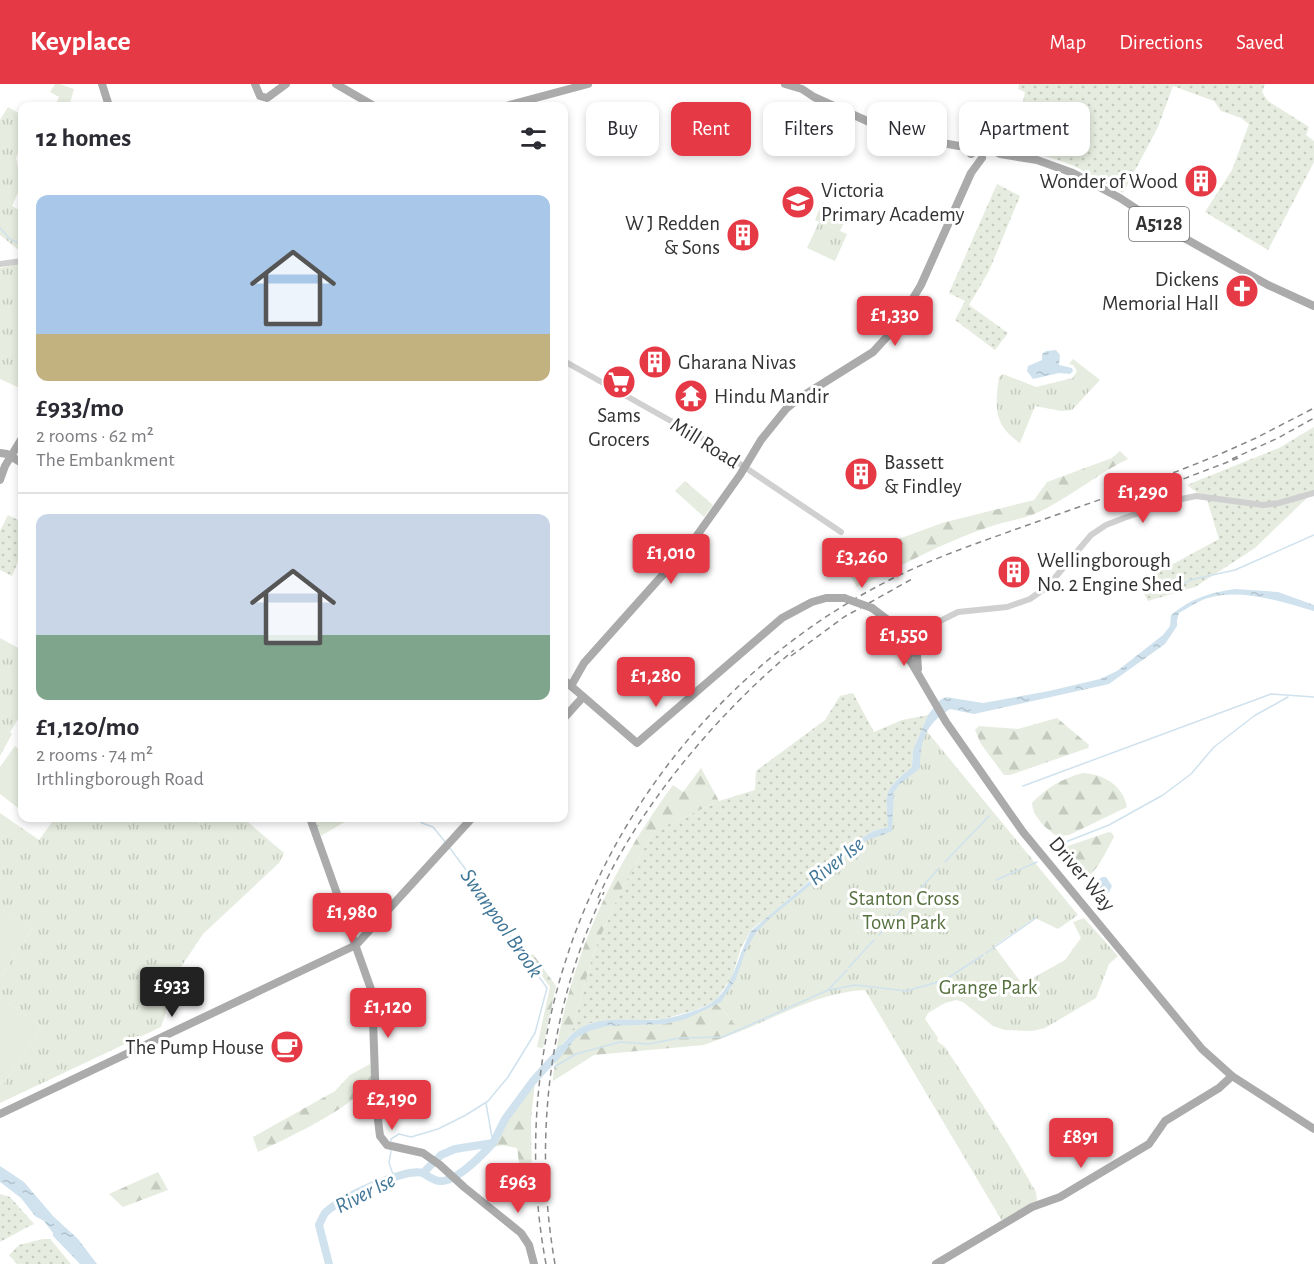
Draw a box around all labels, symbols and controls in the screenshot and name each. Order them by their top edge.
text: Keyplace [30,28,131,56]
text: Map [1050,32,1086,53]
text: Directions [1119,32,1203,53]
text: Saved [1236,32,1284,53]
chip: Buy [586,102,659,156]
chip: Rent [671,102,751,156]
chip: Filters [763,102,855,156]
chip: New [867,102,947,156]
chip: Apartment [959,102,1090,156]
icon: filters [517,122,550,155]
text: 12 homes [36,125,131,151]
building icon: Wonder of Wood [1183,163,1219,199]
place label: Wonder of Wood [1039,171,1178,192]
place label: Victoria Primary Academy [821,180,965,225]
school or university icon: Victoria Primary Academy [780,184,816,220]
road number: A5128 [1129,207,1189,241]
place label: W J Redden & Sons [625,213,720,258]
building icon: W J Redden & Sons [725,217,761,253]
icon: home [239,234,347,342]
place label: Dickens Memorial Hall [1102,269,1219,314]
church icon: Dickens Memorial Hall [1224,273,1260,309]
pin: £1,330 [846,296,944,347]
text: £1,330 [871,305,919,325]
building icon: Gharana Nivas [637,344,673,380]
place label: Gharana Nivas [678,352,796,373]
supermarket icon: Sams Grocers [601,364,637,400]
temple icon: Hindu Mandir [673,378,709,414]
place label: Hindu Mandir [714,386,829,407]
text: £933/mo [36,395,124,421]
place label: Sams Grocers [588,405,650,450]
street label: Mill Road [667,414,743,472]
text: 2 rooms · 62 m² [36,426,154,446]
text: The Embankment [36,450,175,470]
place label: Bassett & Findley [884,452,962,497]
building icon: Bassett & Findley [843,456,879,492]
pin: £1,290 [1094,473,1192,524]
text: £1,290 [1118,482,1168,502]
pin: £1,010 [622,534,720,585]
pin: £3,260 [813,538,911,589]
text: £1,010 [647,543,695,563]
text: £3,260 [836,547,888,567]
place label: Wellingborough No. 2 Engine Shed [1037,550,1183,595]
icon: home [239,553,347,661]
building icon: Wellingborough No. 2 Engine Shed [996,554,1032,590]
pin: £1,550 [855,616,953,667]
text: £1,550 [880,625,928,645]
pin: £1,280 [607,657,705,708]
text: £1,280 [631,666,681,686]
text: £1,120/mo [36,714,139,740]
text: 2 rooms · 74 m² [36,745,153,765]
text: Irthlingborough Road [36,769,204,789]
water label: River Ise [804,833,868,889]
street label: Driver Way [1045,833,1119,915]
water label: Swanpool Brook [456,865,547,982]
park label: Stanton Cross Town Park [849,888,959,933]
pin: £1,980 [303,893,401,944]
text: £1,980 [327,902,377,922]
pin: £933 [136,967,208,1018]
text: £933 [154,976,190,996]
park label: Grange Park [939,977,1038,998]
pin: £1,120 [339,988,437,1039]
text: £1,120 [364,997,412,1017]
cafe icon: The Pump House [269,1029,305,1065]
place label: The Pump House [125,1037,264,1058]
pin: £2,190 [343,1080,441,1131]
text: £2,190 [367,1089,417,1109]
pin: £891 [1045,1118,1117,1169]
text: £891 [1063,1127,1099,1147]
pin: £963 [482,1163,554,1214]
water label: River Ise [331,1169,399,1217]
text: £963 [500,1172,536,1192]

